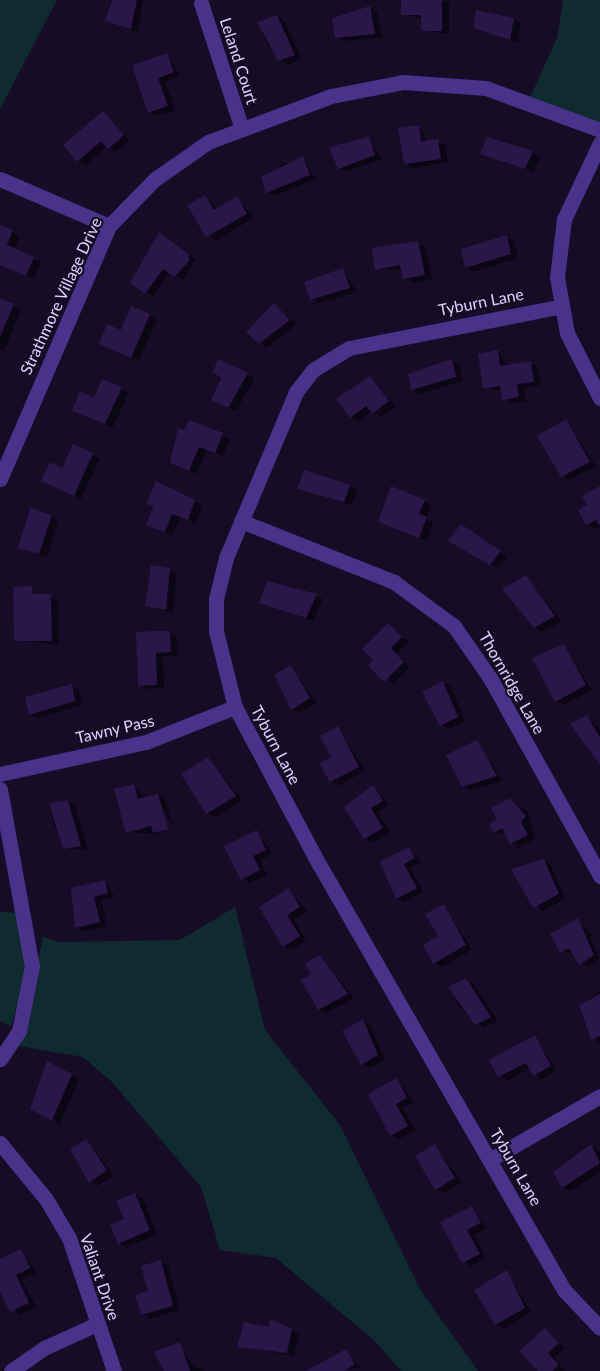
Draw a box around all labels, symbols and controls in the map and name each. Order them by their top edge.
street label: Leland Court [216,15,262,107]
street label: Strathmore Village Drive [16,214,106,378]
street label: Tyburn Lane [437,284,525,320]
street label: Thornridge Lane [475,628,549,738]
street label: Tyburn Lane [247,702,305,788]
street label: Tawny Pass [74,711,156,747]
street label: Tyburn Lane [486,1125,546,1209]
street label: Valiant Drive [76,1231,124,1323]

